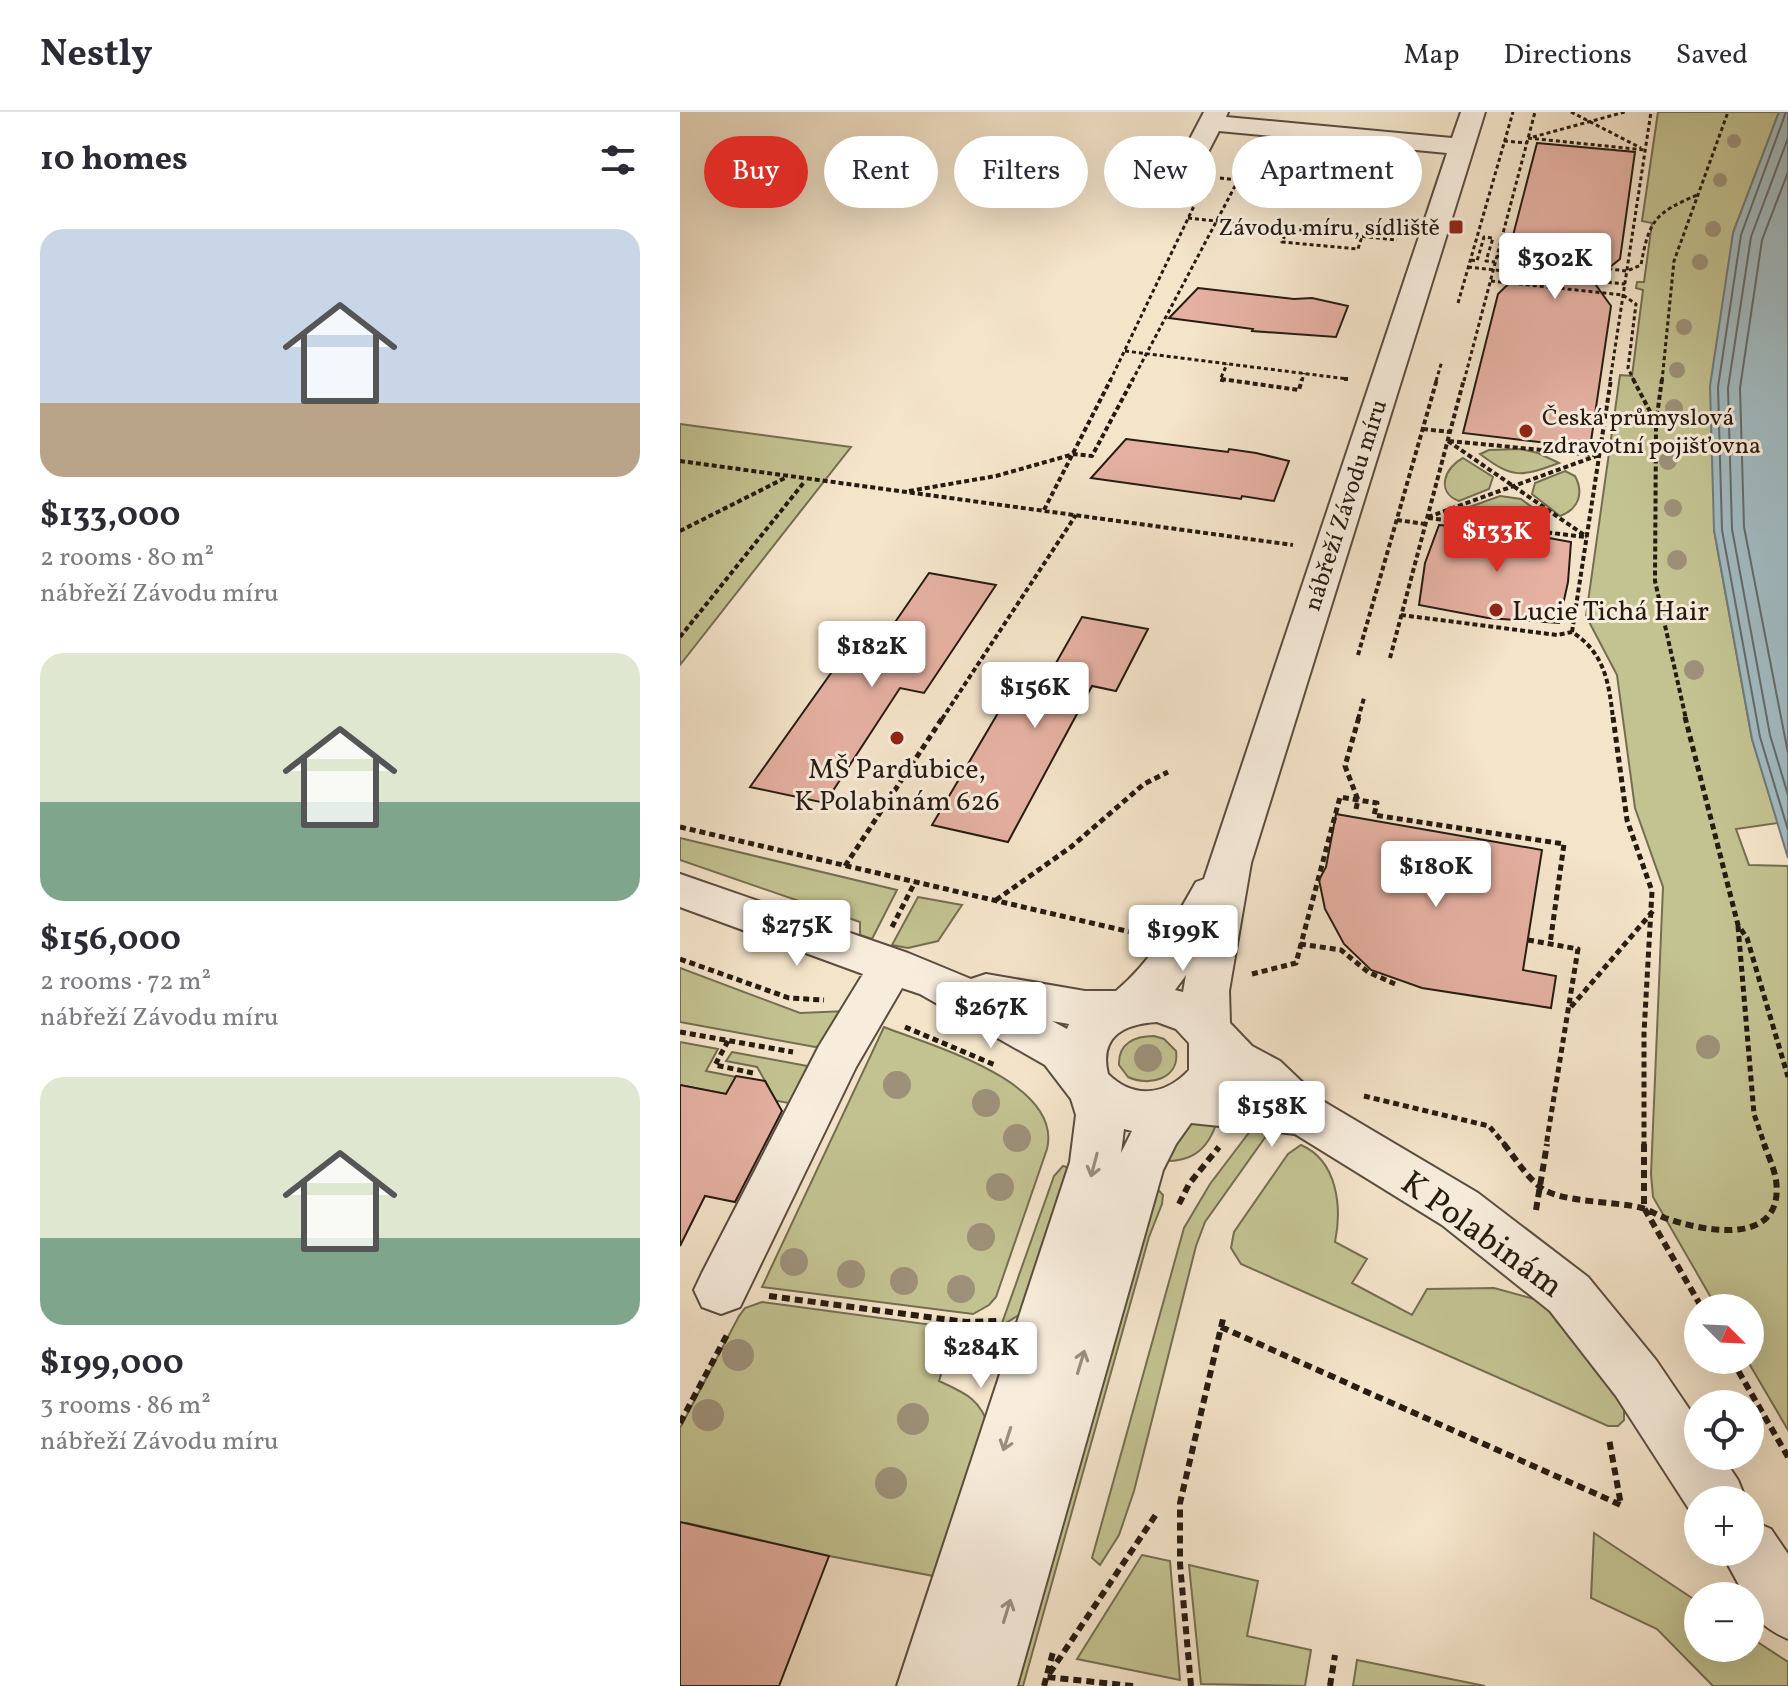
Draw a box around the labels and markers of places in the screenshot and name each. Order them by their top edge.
place label: Závodu míru, sídliště [1218,212,1440,246]
marker: Závodu míru, sídliště [1447,218,1465,236]
pin: $302K [1499,233,1611,301]
place label: Česká průmyslová zdravotní pojišťovna [1542,402,1761,464]
marker: Česká průmyslová zdravotní pojišťovna [1517,422,1535,440]
pin: $133K [1441,506,1553,574]
place label: Lucie Tichá Hair [1512,593,1709,632]
marker: Lucie Tichá Hair [1487,601,1505,619]
pin: $182K [816,621,928,689]
pin: $156K [979,662,1091,730]
marker: MŠ Pardubice, K Polabinám 626 [888,729,906,747]
place label: MŠ Pardubice, K Polabinám 626 [794,751,1000,822]
pin: $180K [1380,841,1492,909]
pin: $275K [741,900,853,968]
pin: $199K [1127,905,1239,973]
pin: $267K [935,982,1047,1050]
pin: $158K [1216,1081,1328,1149]
pin: $284K [925,1322,1037,1390]

